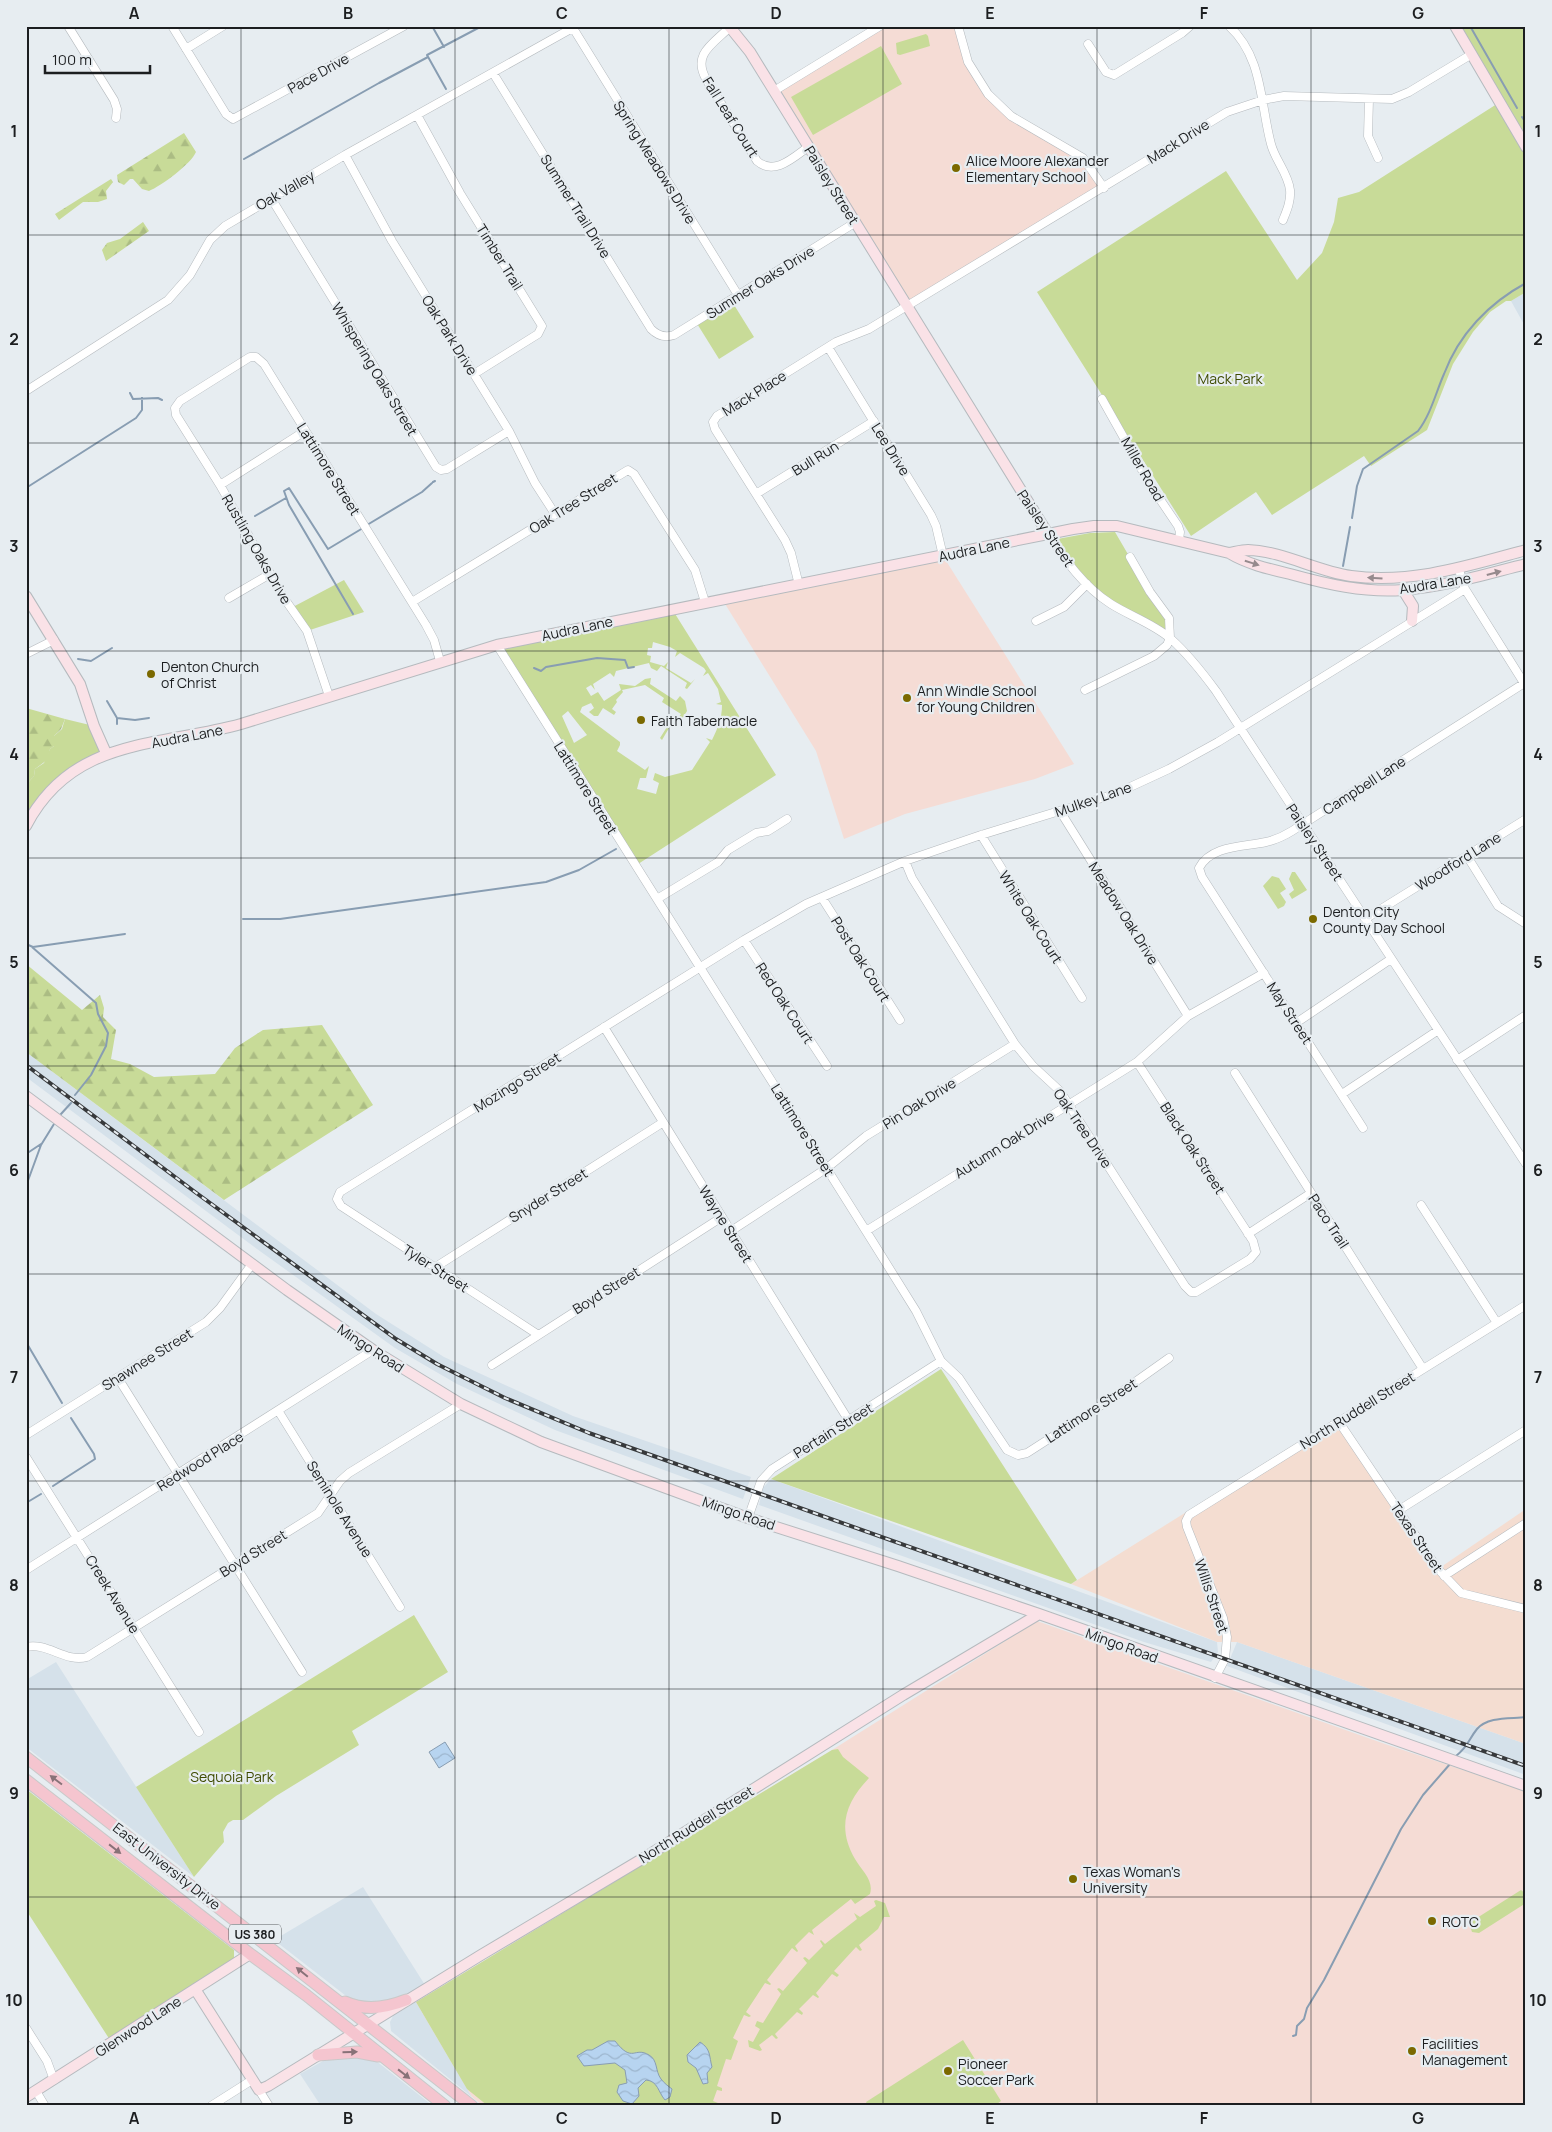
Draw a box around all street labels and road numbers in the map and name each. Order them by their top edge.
street label: Pace Drive [284,48,352,98]
street label: Fall Leaf Court [699,73,764,161]
street label: Spring Meadows Drive [609,97,701,227]
street label: Mack Drive [1143,114,1213,168]
street label: Paisley Street [800,142,864,228]
street label: Summer Trail Drive [536,151,616,261]
street label: Oak Valley [252,165,319,215]
street label: Timber Trail [472,220,528,294]
street label: Summer Oaks Drive [702,241,818,323]
street label: Oak Park Drive [418,291,482,379]
street label: Whispering Oaks Street [328,299,423,439]
street label: Mack Place [718,366,790,420]
street label: Lattimore Street [293,419,365,519]
street label: Lee Drive [867,419,915,479]
street label: Miller Road [1117,434,1169,504]
street label: Bull Run [788,436,842,480]
street label: Oak Tree Street [525,468,621,538]
street label: Paisley Street [1013,486,1079,571]
street label: Rustling Oaks Drive [218,491,296,607]
street label: Audra Lane [937,532,1011,566]
street label: Audra Lane [1398,568,1472,598]
street label: Audra Lane [540,611,614,645]
street label: Audra Lane [150,720,224,752]
street label: Lattimore Street [550,738,622,838]
street label: Campbell Lane [1319,751,1409,819]
street label: Mulkey Lane [1052,777,1134,821]
street label: Paisley Street [1282,800,1348,885]
street label: Woodford Lane [1412,827,1504,895]
street label: Meadow Oak Drive [1085,858,1163,968]
street label: White Oak Court [995,867,1067,967]
street label: Post Oak Court [827,913,895,1006]
street label: Red Oak Court [752,959,819,1048]
street label: May Street [1263,978,1317,1048]
street label: Mozingo Street [470,1047,564,1116]
street label: Pin Oak Drive [879,1073,959,1133]
street label: Lattimore Street [767,1080,839,1180]
street label: Oak Tree Drive [1049,1085,1117,1171]
street label: Black Oak Street [1156,1098,1230,1198]
street label: Autumn Oak Drive [950,1106,1058,1182]
street label: Snyder Street [505,1163,591,1227]
street label: Wayne Street [695,1182,757,1266]
street label: Paco Trail [1304,1190,1354,1252]
street label: Tyler Street [399,1240,473,1297]
street label: Boyd Street [569,1262,644,1318]
street label: Mingo Road [334,1319,408,1377]
street label: Shawnee Street [98,1323,196,1395]
street label: North Ruddell Street [1296,1367,1418,1453]
street label: Lattimore Street [1042,1373,1141,1447]
street label: Pertain Street [790,1398,877,1462]
street label: Redwood Place [153,1427,247,1495]
street label: Seminole Avenue [303,1457,377,1561]
street label: Mingo Road [700,1492,778,1534]
street label: Texas Street [1386,1498,1448,1576]
street label: Boyd Street [216,1525,291,1581]
street label: Creek Avenue [81,1551,145,1637]
street label: Willis Street [1190,1556,1234,1636]
street label: Mingo Road [1083,1623,1161,1667]
street label: North Ruddell Street [635,1781,757,1867]
street label: East University Drive [109,1818,225,1914]
road number: US 380 [229,1925,281,1944]
street label: Glenwood Lane [91,1991,185,2061]

